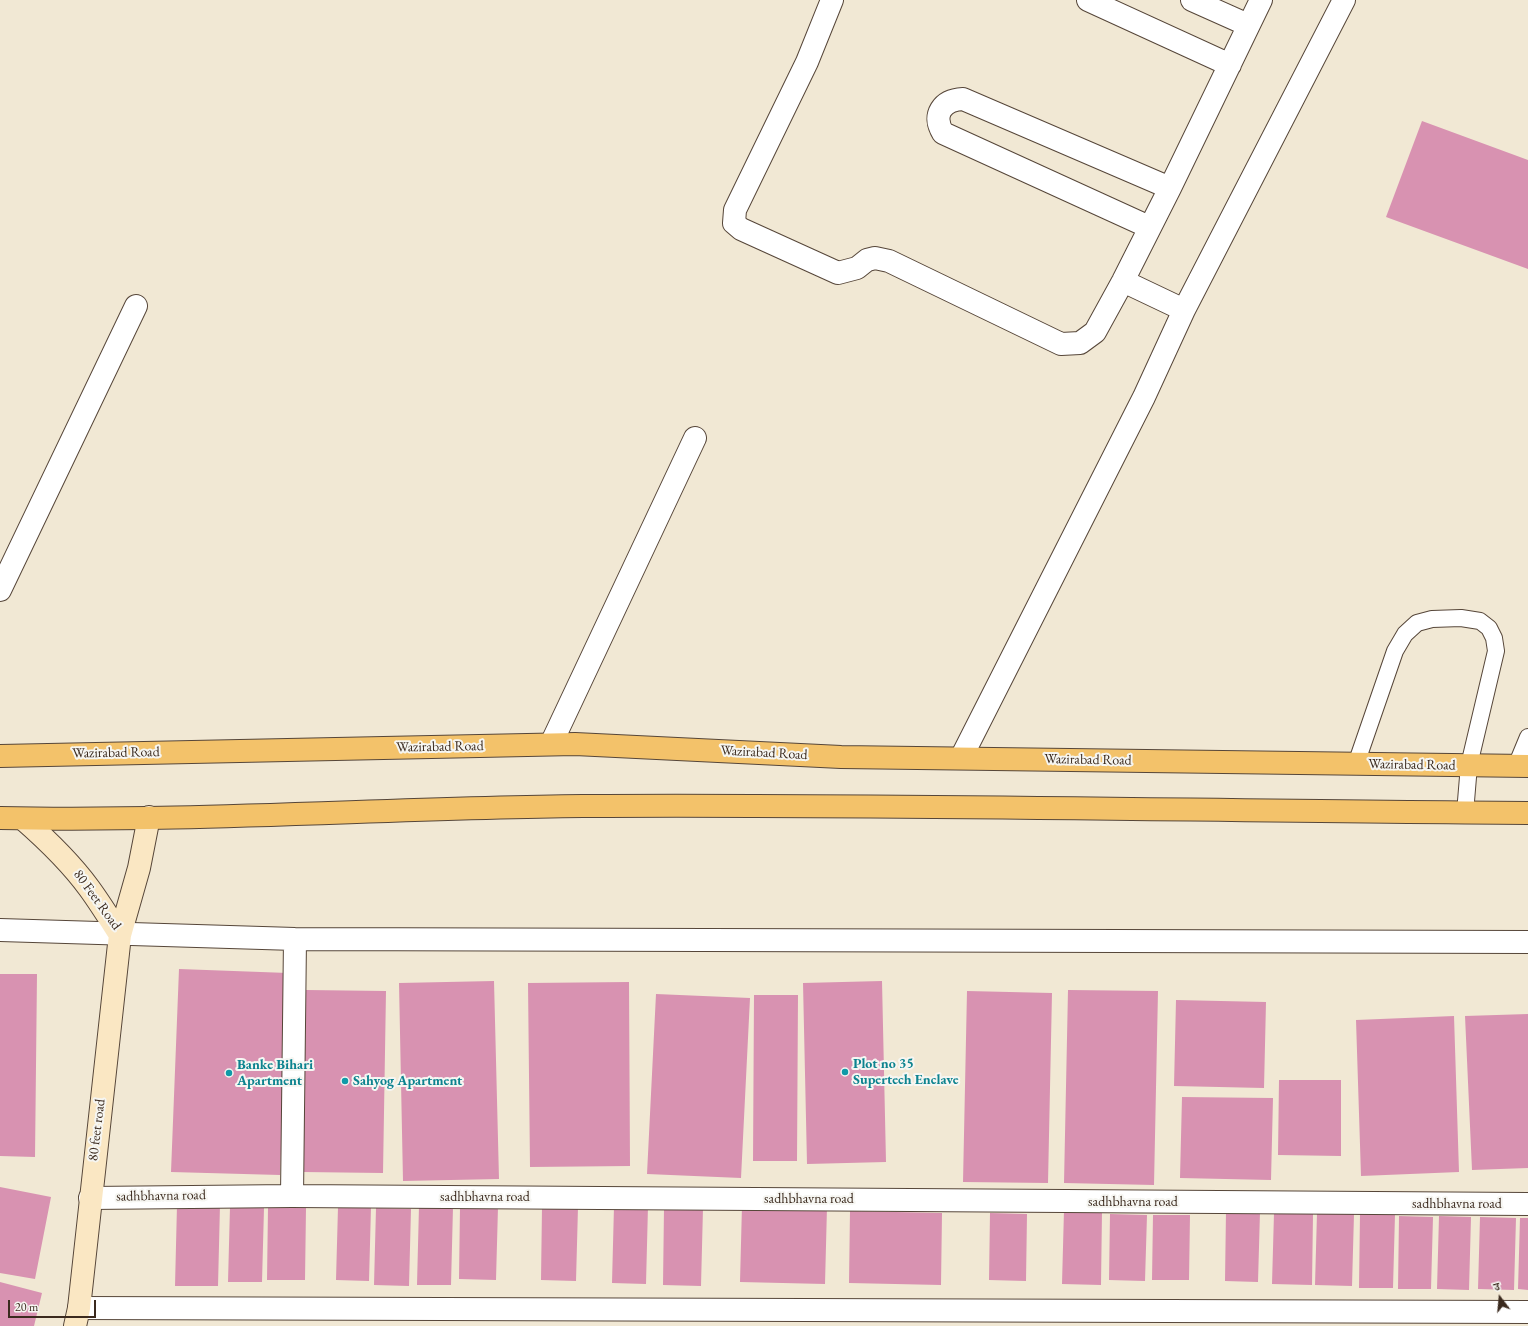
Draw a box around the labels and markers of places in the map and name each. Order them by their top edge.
place label: Plot no 35 Supertech Enclave [853,1056,959,1088]
place label: Banke Bihari Apartment [237,1057,313,1090]
marker: Plot no 35 Supertech Enclave [840,1067,850,1077]
marker: Banke Bihari Apartment [224,1068,234,1078]
place label: Sahyog Apartment [353,1073,462,1089]
marker: Sahyog Apartment [340,1076,350,1086]

